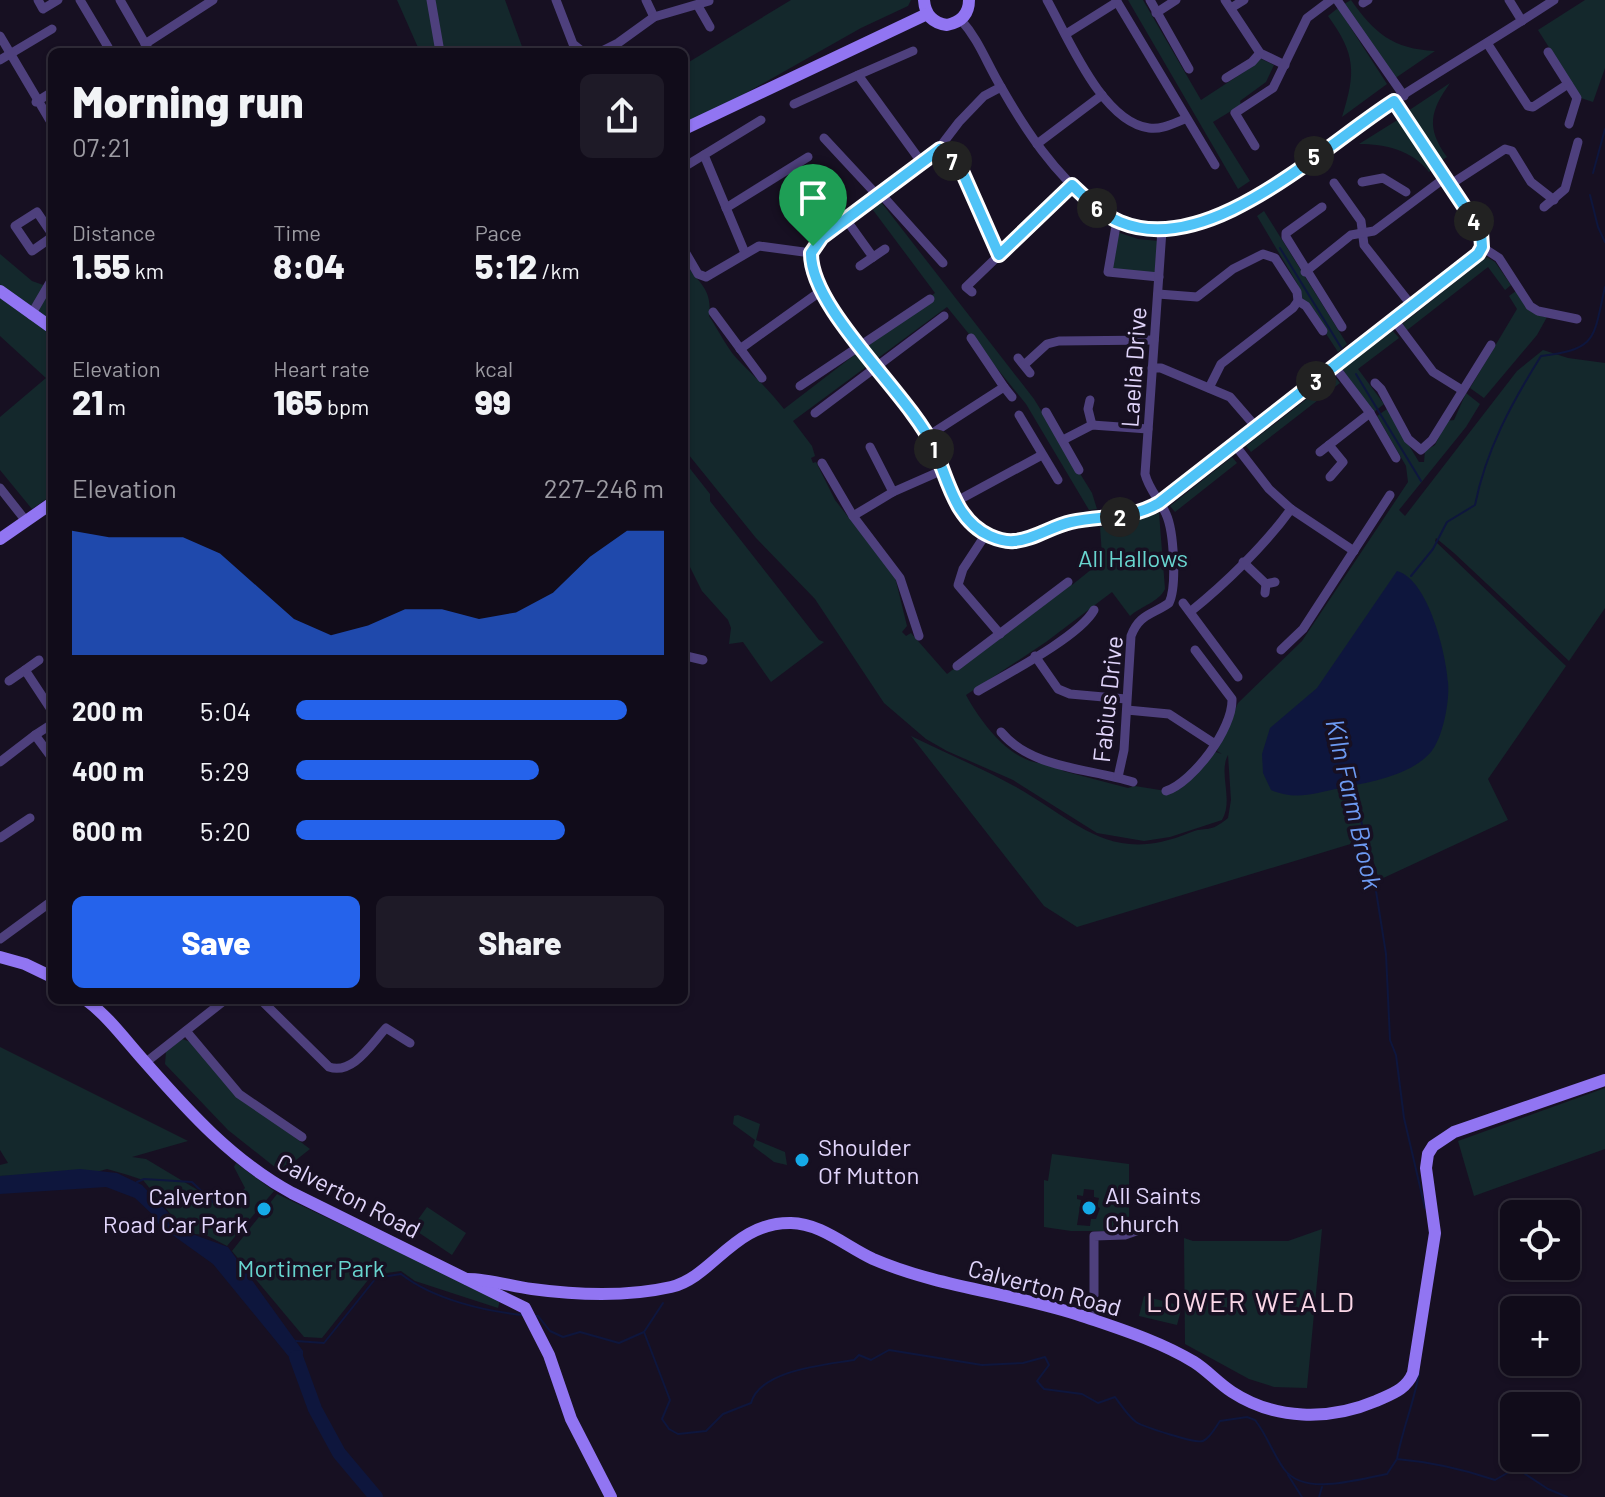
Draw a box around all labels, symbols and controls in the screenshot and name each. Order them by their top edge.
text: Morning run [72,74,304,127]
button: share [580,74,664,158]
text: 07:21 [72,131,130,162]
pin: 5 [1294,136,1334,176]
pin: 7 [932,141,972,181]
text: 5 [1308,143,1320,169]
text: 7 [947,148,957,174]
pin [779,164,847,246]
icon: arrive [791,176,835,220]
pin: 6 [1077,188,1117,228]
text: 6 [1091,195,1103,221]
pin: 4 [1454,201,1494,241]
text: 4 [1467,208,1481,234]
text: Distance [72,219,156,245]
text: Time [273,219,321,245]
text: Pace [475,219,522,245]
text: 1.55 [72,245,130,286]
text: 8:04 [273,245,345,286]
text: 5:12 [475,245,537,286]
text: km [130,257,164,283]
text: /km [537,257,580,283]
street label: Laelia Drive [1114,306,1152,428]
text: Elevation [72,355,161,381]
text: Heart rate [273,355,370,381]
text: kcal [475,355,513,381]
pin: 3 [1296,361,1336,401]
text: 3 [1310,368,1322,394]
text: 21 [72,381,103,422]
text: 165 [273,381,323,422]
text: 99 [475,381,511,422]
text: m [103,393,126,419]
text: bpm [323,393,369,419]
pin: 1 [914,429,954,469]
text: 1 [930,436,938,462]
text: Elevation [72,472,177,503]
text: 227–246 m [544,472,664,503]
pin: 2 [1100,497,1140,537]
text: 2 [1114,504,1126,530]
park label: All Hallows [1078,543,1188,572]
street label: Fabius Drive [1086,634,1128,764]
text: 200 m [72,695,143,726]
text: 5:04 [200,695,251,726]
water label: Kiln Farm Brook [1320,716,1390,893]
text: 400 m [72,755,144,786]
text: 5:29 [200,755,250,786]
text: 600 m [72,815,143,846]
text: 5:20 [200,815,251,846]
button: Save [72,896,360,988]
button: Share [376,896,664,988]
place label: Shoulder Of Mutton [818,1132,919,1189]
street label: Calverton Road [272,1146,426,1244]
marker: Shoulder Of Mutton [793,1151,811,1169]
place label: All Saints Church [1105,1180,1201,1237]
place label: Calverton Road Car Park [103,1181,248,1238]
marker: All Saints Church [1080,1199,1098,1217]
marker: Calverton Road Car Park [255,1200,273,1218]
map controls [1500,1200,1580,1472]
button: locate [1500,1200,1580,1280]
park label: Mortimer Park [237,1253,385,1282]
street label: Calverton Road [965,1253,1125,1321]
district label: LOWER WEALD [1146,1284,1356,1318]
button: + [1500,1296,1580,1376]
button: − [1500,1392,1580,1472]

